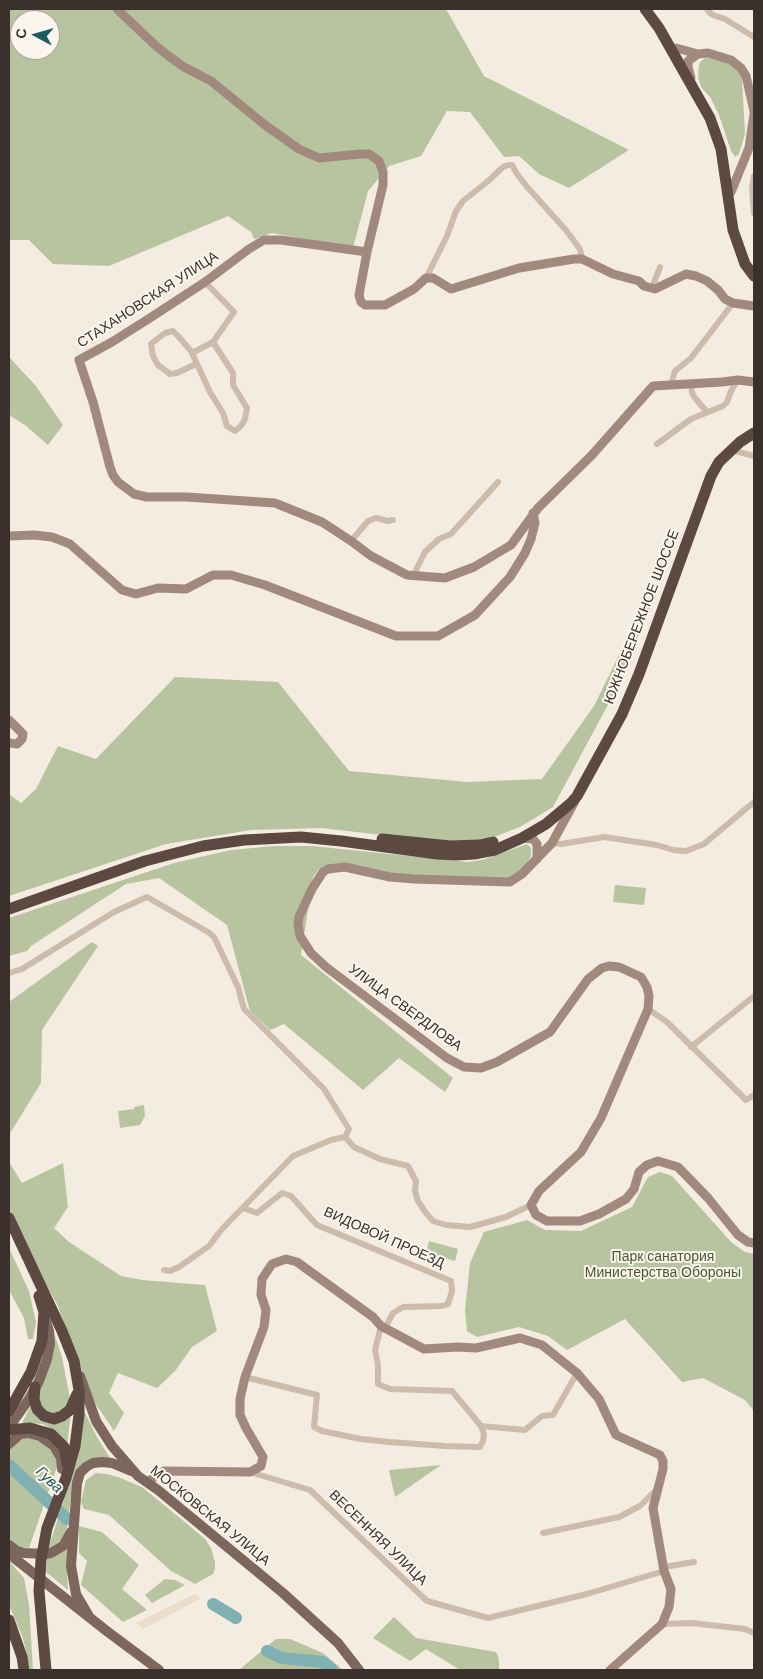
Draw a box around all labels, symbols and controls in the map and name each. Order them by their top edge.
north arrow [10,10,60,60]
text: С [13,28,30,39]
street label: СТАХАНОВСКАЯ УЛИЦА [74,248,222,352]
street label: ЮЖНОБЕРЕЖНОЕ ШОССЕ [601,527,683,707]
street label: УЛИЦА СВЕРДЛОВА [345,961,465,1055]
street label: ВИДОВОЙ ПРОЕЗД [321,1204,447,1272]
park label: Парк санатория Министерства Обороны [585,1249,741,1282]
street label: МОСКОВСКАЯ УЛИЦА [147,1462,273,1570]
water label: Гува [32,1463,66,1497]
street label: ВЕСЕННЯЯ УЛИЦА [325,1487,431,1589]

